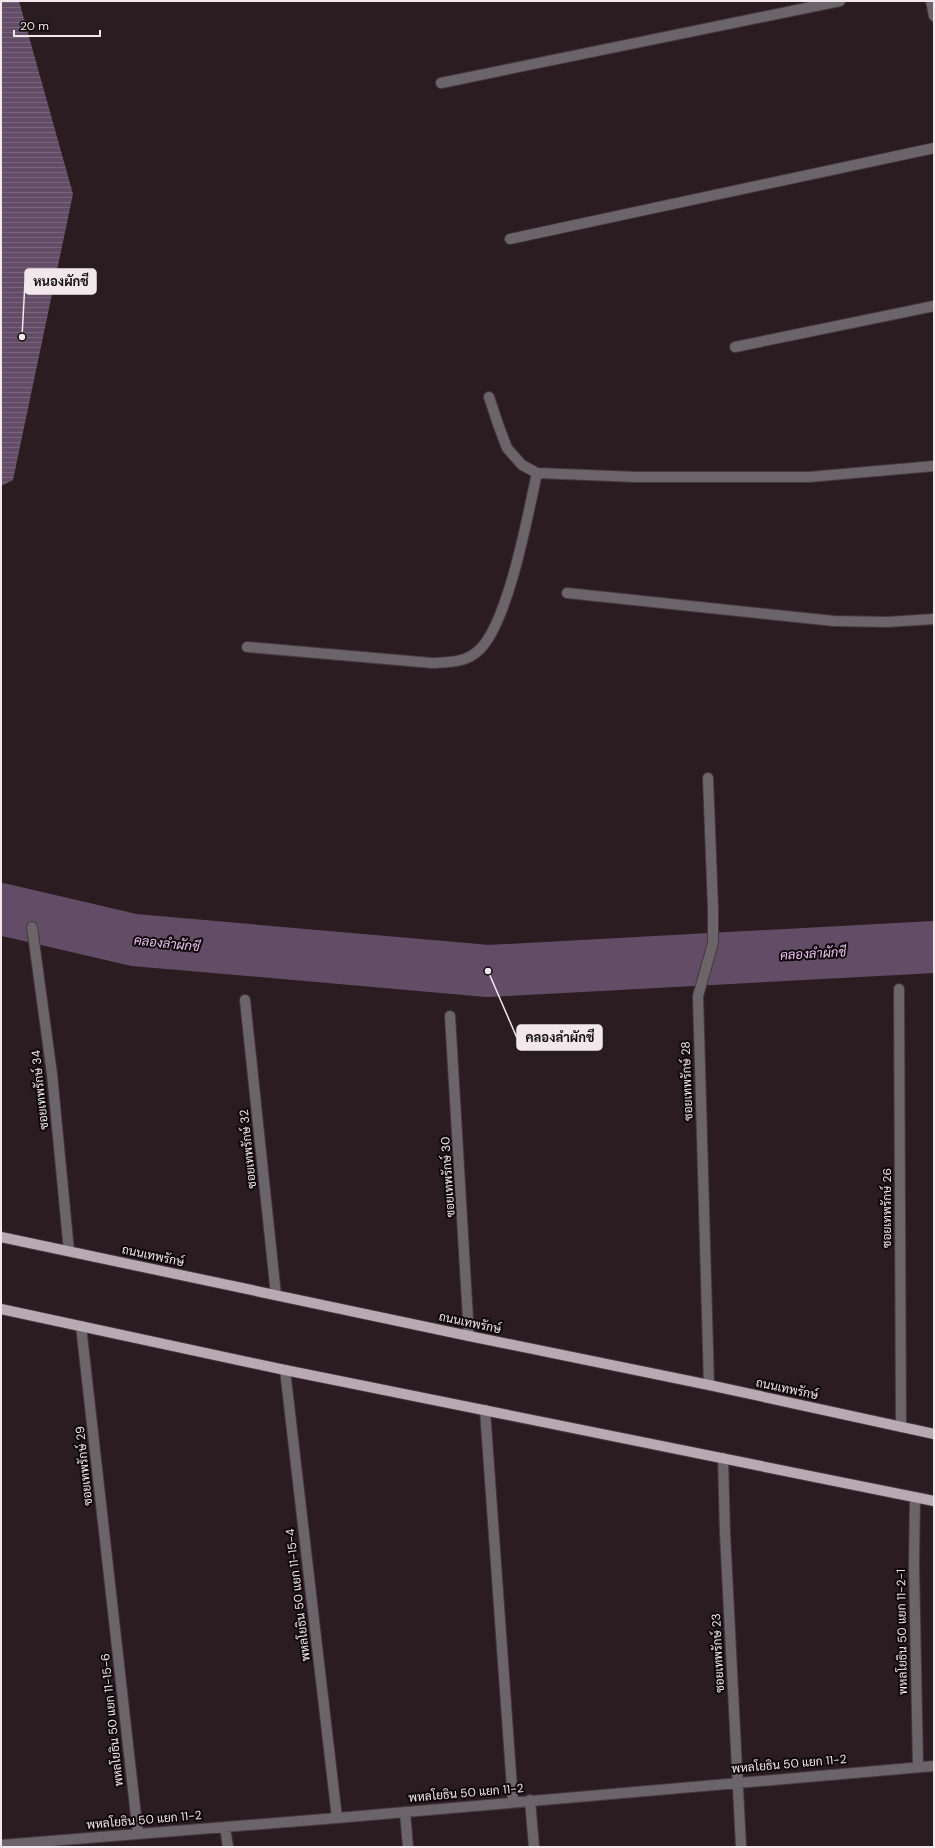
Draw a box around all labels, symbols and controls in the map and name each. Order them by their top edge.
scale bar [14,12,100,38]
text: 20 m [20,18,49,34]
callout: หนองผักชี [25,269,96,294]
text: หนองผักชี [33,272,89,290]
water label: คลองลำผักชี [133,931,202,956]
water label: คลองลำผักชี [779,942,848,964]
callout: คลองลำผักชี [517,1025,602,1050]
text: คลองลำผักชี [525,1028,595,1046]
street label: ซอยเทพรักษ์ 28 [678,1041,696,1121]
street label: ซอยเทพรักษ์ 34 [28,1049,52,1131]
street label: ซอยเทพรักษ์ 32 [236,1109,260,1189]
street label: ซอยเทพรักษ์ 30 [437,1136,459,1218]
street label: ซอยเทพรักษ์ 26 [879,1168,895,1248]
street label: ถนนเทพรักษ์ [120,1242,186,1271]
street label: ถนนเทพรักษ์ [437,1309,503,1338]
street label: ถนนเทพรักษ์ [754,1375,820,1404]
street label: ซอยเทพรักษ์ 29 [72,1425,96,1507]
street label: พหลโยธิน 50 แยก 11-15-4 [282,1528,314,1662]
street label: พหลโยธิน 50 แยก 11-2-1 [893,1569,911,1695]
street label: ซอยเทพรักษ์ 23 [708,1613,728,1693]
street label: พหลโยธิน 50 แยก 11-15-6 [97,1653,127,1787]
street label: พหลโยธิน 50 แยก 11-2 [731,1751,847,1777]
street label: พหลโยธิน 50 แยก 11-2 [408,1780,524,1806]
street label: พหลโยธิน 50 แยก 11-2 [86,1807,202,1833]

